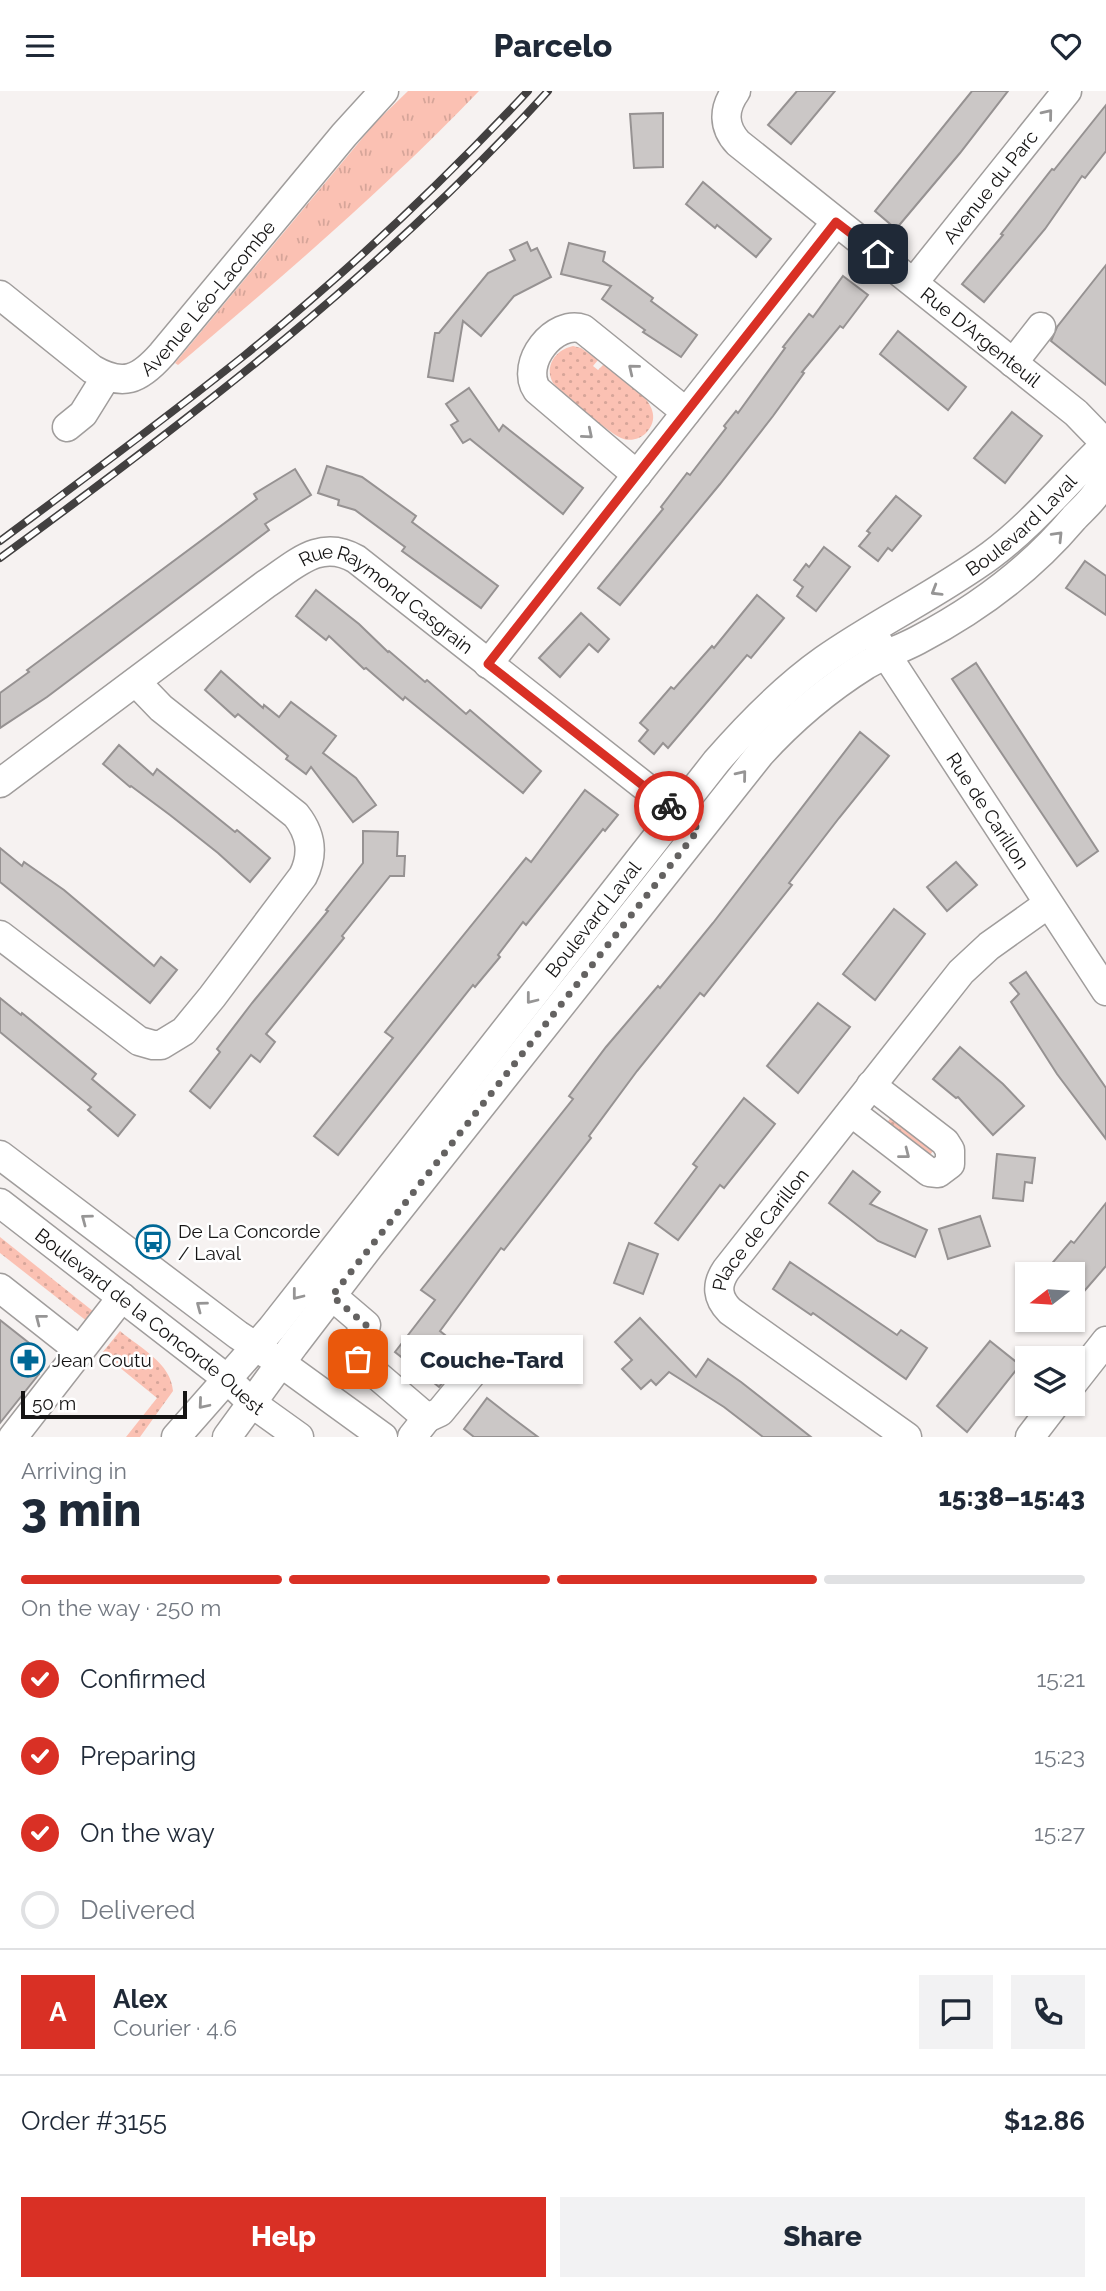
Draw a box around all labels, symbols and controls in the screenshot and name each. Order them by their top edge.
icon: menu [21,27,59,65]
text: Parcelo [494,27,612,64]
icon: heart [1047,27,1085,65]
one-way arrow [1040,109,1053,122]
street label: Avenue du Parc [938,126,1042,248]
street label: Avenue Léo-Lacombe [136,216,279,380]
pin [848,224,908,284]
icon: home [859,235,897,273]
street label: Rue D'Argenteuil [917,283,1046,392]
one-way arrow [629,365,642,377]
one-way arrow [579,426,592,438]
street label: Boulevard Laval [961,469,1081,580]
one-way arrow [1049,531,1062,544]
street label: Rue Raymond Casgrain [295,540,478,658]
one-way arrow [930,582,943,595]
street label: Rue de Carillon [942,748,1034,873]
courier [634,771,704,841]
one-way arrow [734,771,746,784]
icon: bike [650,787,688,825]
street label: Boulevard Laval [541,856,646,981]
one-way arrow [527,991,539,1004]
one-way arrow [897,1146,909,1159]
street label: Place de Carillon [708,1164,813,1292]
one-way arrow [81,1215,93,1228]
place label: De La Concorde / Laval [178,1220,320,1264]
bus stop icon: De La Concorde / Laval [134,1223,172,1261]
street label: Boulevard de la Concorde Ouest [31,1224,269,1420]
north arrow [1015,1262,1085,1332]
map controls [1015,1262,1085,1416]
one-way arrow [293,1288,306,1300]
one-way arrow [196,1302,208,1315]
one-way arrow [35,1315,48,1328]
pin [328,1329,388,1389]
callout: Couche-Tard [400,1335,582,1383]
icon: bag [339,1340,377,1378]
pharmacy icon: Jean Coutu [9,1341,47,1379]
text: Couche-Tard [420,1346,564,1373]
button: layers [1015,1346,1085,1416]
place label: Jean Coutu [52,1349,152,1371]
scale bar [21,1388,187,1420]
text: 50 m [32,1392,76,1414]
one-way arrow [199,1395,211,1408]
text: Arriving in [21,1457,127,1484]
text: 15:38–15:43 [938,1482,1085,1512]
text: 3 min [21,1483,141,1537]
text: On the way · 250 m [21,1594,221,1621]
icon: check [21,1660,59,1698]
text: Confirmed [80,1664,206,1694]
text: 15:21 [1036,1665,1085,1692]
icon: check [21,1737,59,1775]
text: Preparing [80,1741,196,1771]
text: 15:23 [1034,1742,1085,1769]
icon: check [21,1814,59,1852]
text: On the way [80,1818,215,1848]
text: 15:27 [1034,1819,1085,1846]
text: Delivered [80,1895,195,1925]
button: chat [919,1975,993,2049]
button: phone [1011,1975,1085,2049]
text: Alex [113,1984,168,2014]
text: A [49,1997,67,2027]
text: Courier · 4.6 [113,2014,237,2041]
text: Order #3155 [21,2106,167,2136]
text: $12.86 [1004,2106,1085,2136]
button: Help [21,2197,546,2277]
button: Share [560,2197,1085,2277]

